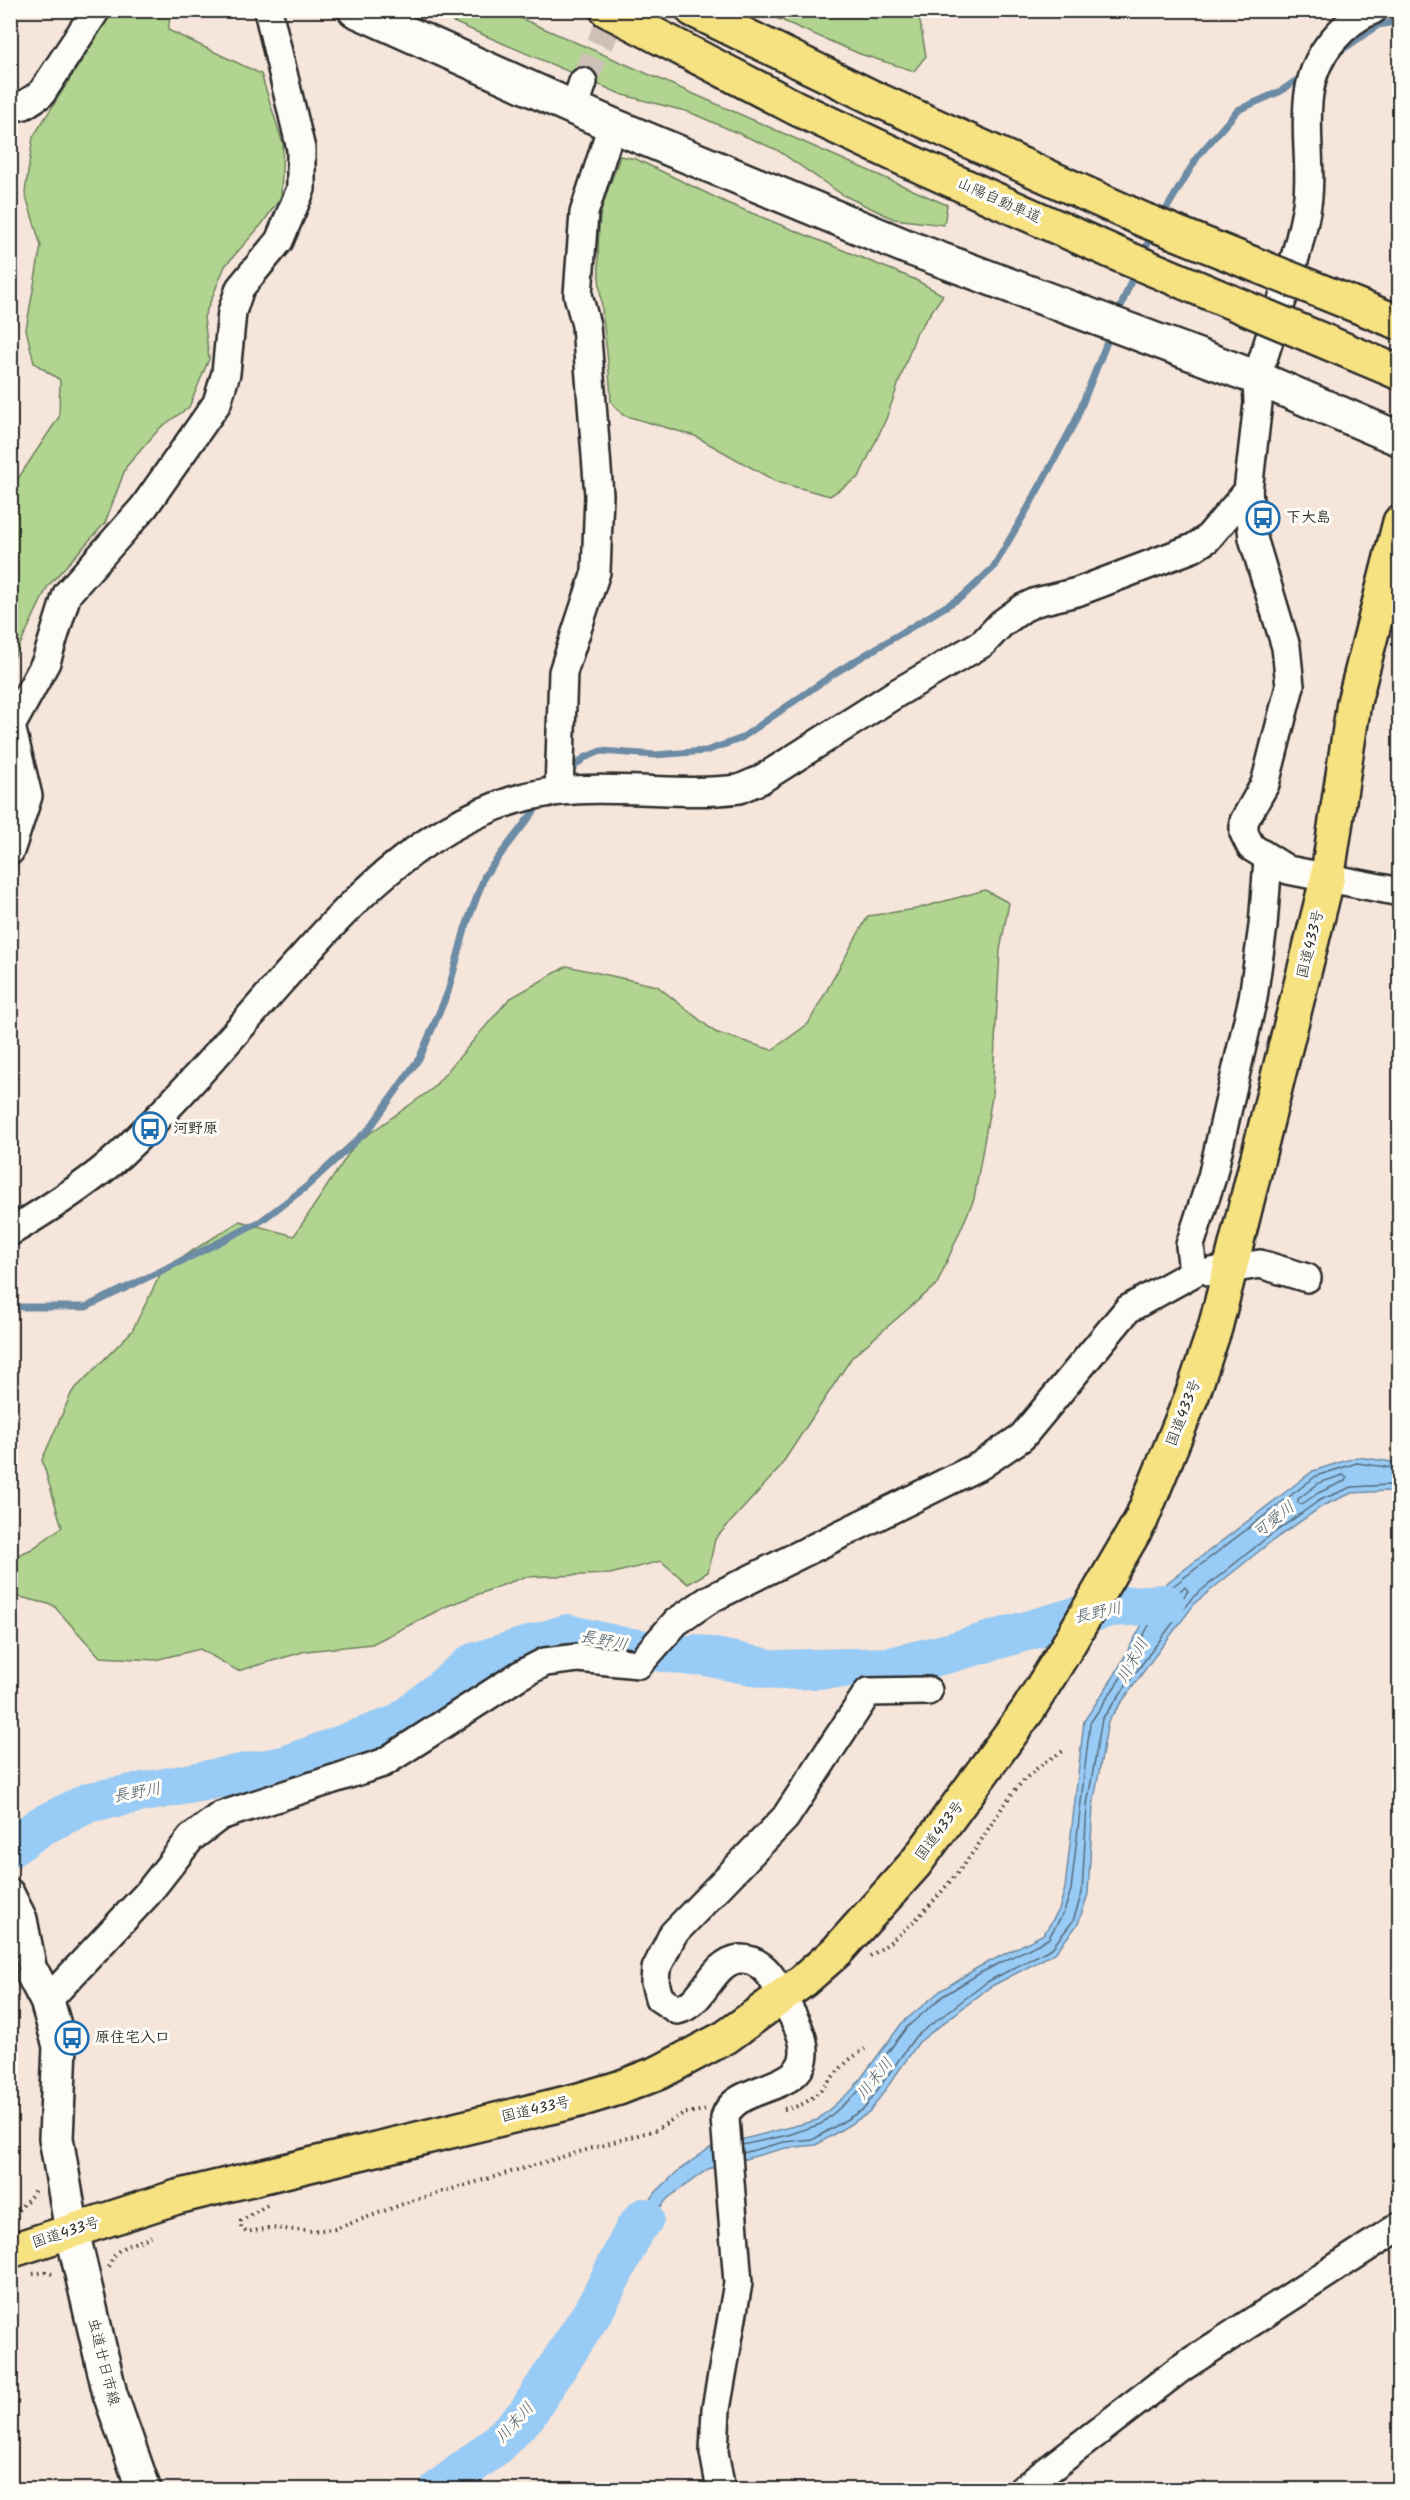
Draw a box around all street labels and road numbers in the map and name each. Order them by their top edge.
street label: 山陽自動車道 [953,172,1045,230]
street label: 国道433号 [1291,907,1331,981]
street label: 国道433号 [1160,1376,1208,1450]
street label: 国道433号 [909,1796,971,1866]
street label: 国道433号 [499,2090,573,2130]
street label: 国道433号 [29,2211,103,2255]
street label: 虫道廿日市線 [80,2315,126,2409]

